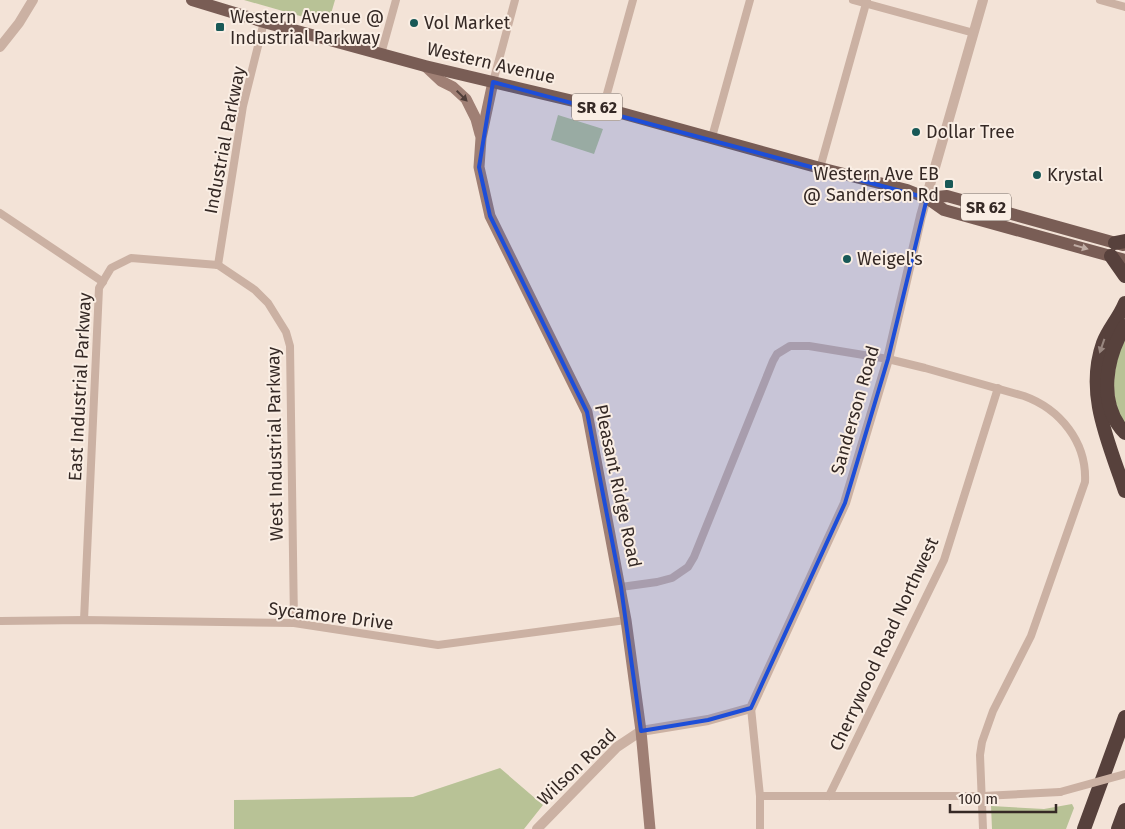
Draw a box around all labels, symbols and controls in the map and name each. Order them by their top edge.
place label: Western Avenue @ Industrial Parkway [230,6,384,49]
place label: Vol Market [424,12,511,34]
marker: Vol Market [408,17,420,29]
marker: Western Avenue @ Industrial Parkway [214,21,226,33]
street label: Western Avenue [425,38,557,88]
street label: Industrial Parkway [200,64,250,216]
one-way arrow [456,90,468,102]
road number: SR 62 [572,94,622,120]
place label: Dollar Tree [926,121,1015,143]
marker: Dollar Tree [910,126,922,138]
place label: Western Ave EB @ Sanderson Rd [803,163,939,206]
place label: Krystal [1047,164,1103,186]
marker: Krystal [1031,169,1043,181]
marker: Western Ave EB @ Sanderson Rd [943,178,955,190]
road number: SR 62 [961,193,1011,220]
one-way arrow [1074,244,1089,252]
place label: Weigel's [857,248,923,270]
marker: Weigel's [841,253,853,265]
street label: East Industrial Parkway [64,292,96,482]
one-way arrow [1098,339,1106,354]
street label: Sanderson Road [826,343,884,477]
street label: West Industrial Parkway [262,347,288,541]
street label: Pleasant Ridge Road [590,402,646,570]
street label: Cherrywood Road Northwest [825,533,943,754]
street label: Sycamore Drive [267,597,395,635]
street label: Wilson Road [533,724,621,810]
scale bar [950,782,1056,814]
text: 100 m [958,790,998,808]

